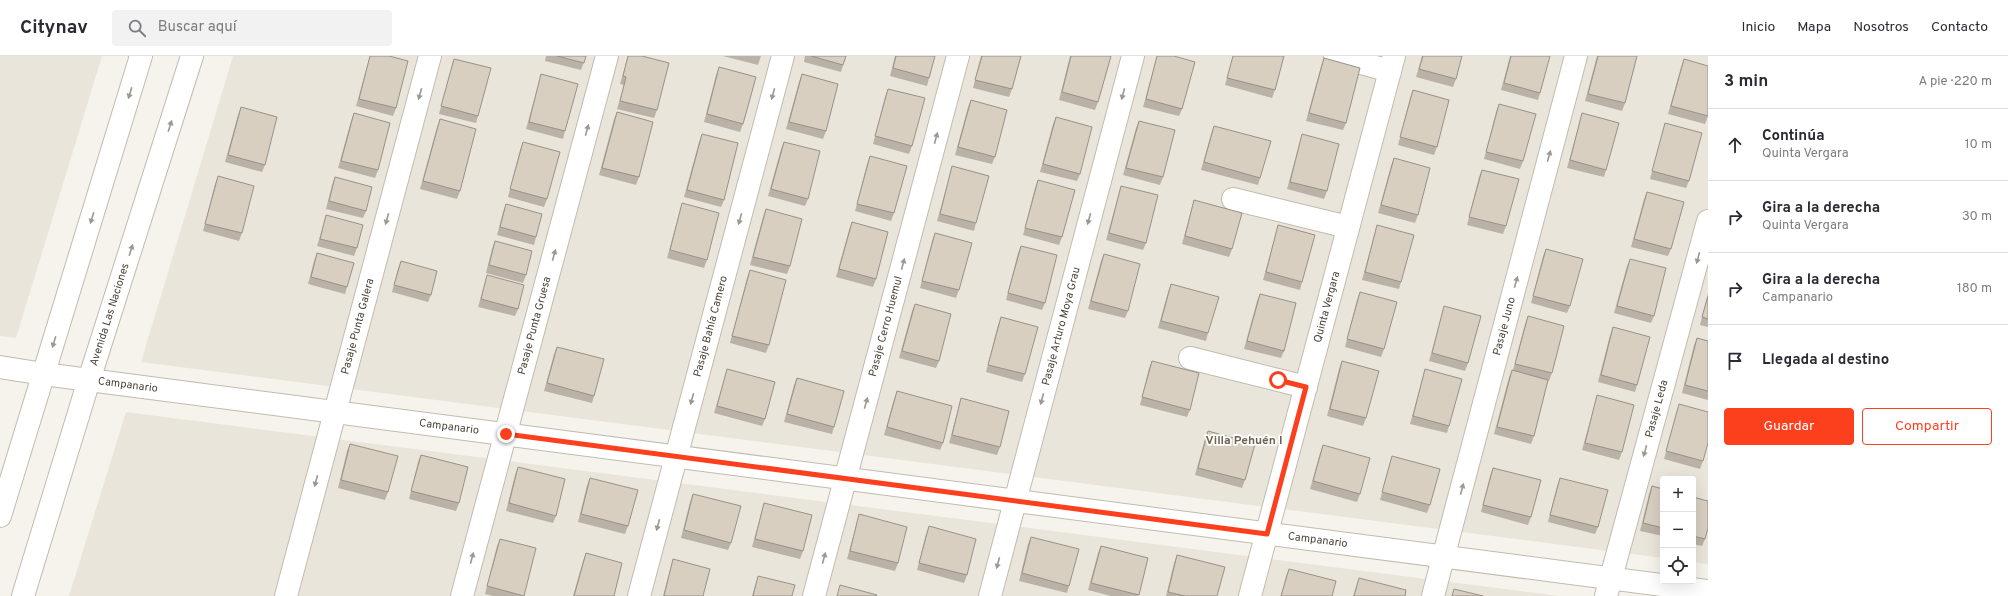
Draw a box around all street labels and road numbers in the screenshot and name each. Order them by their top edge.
street label: Avenida Las Naciones [87,262,133,368]
street label: Pasaje Arturo Moya Grau [1039,266,1084,387]
street label: Quinta Vergara [1311,270,1343,344]
street label: Pasaje Bahía Camero [691,274,731,379]
street label: Pasaje Punta Gruesa [515,275,555,376]
street label: Pasaje Cerro Huemul [866,275,906,378]
street label: Pasaje Punta Galera [338,277,377,376]
street label: Pasaje Juno [1490,296,1519,357]
street label: Campanario [97,374,159,396]
street label: Pasaje Leda [1642,378,1672,439]
street label: Campanario [418,416,480,438]
street label: Campanario [1287,529,1349,551]

